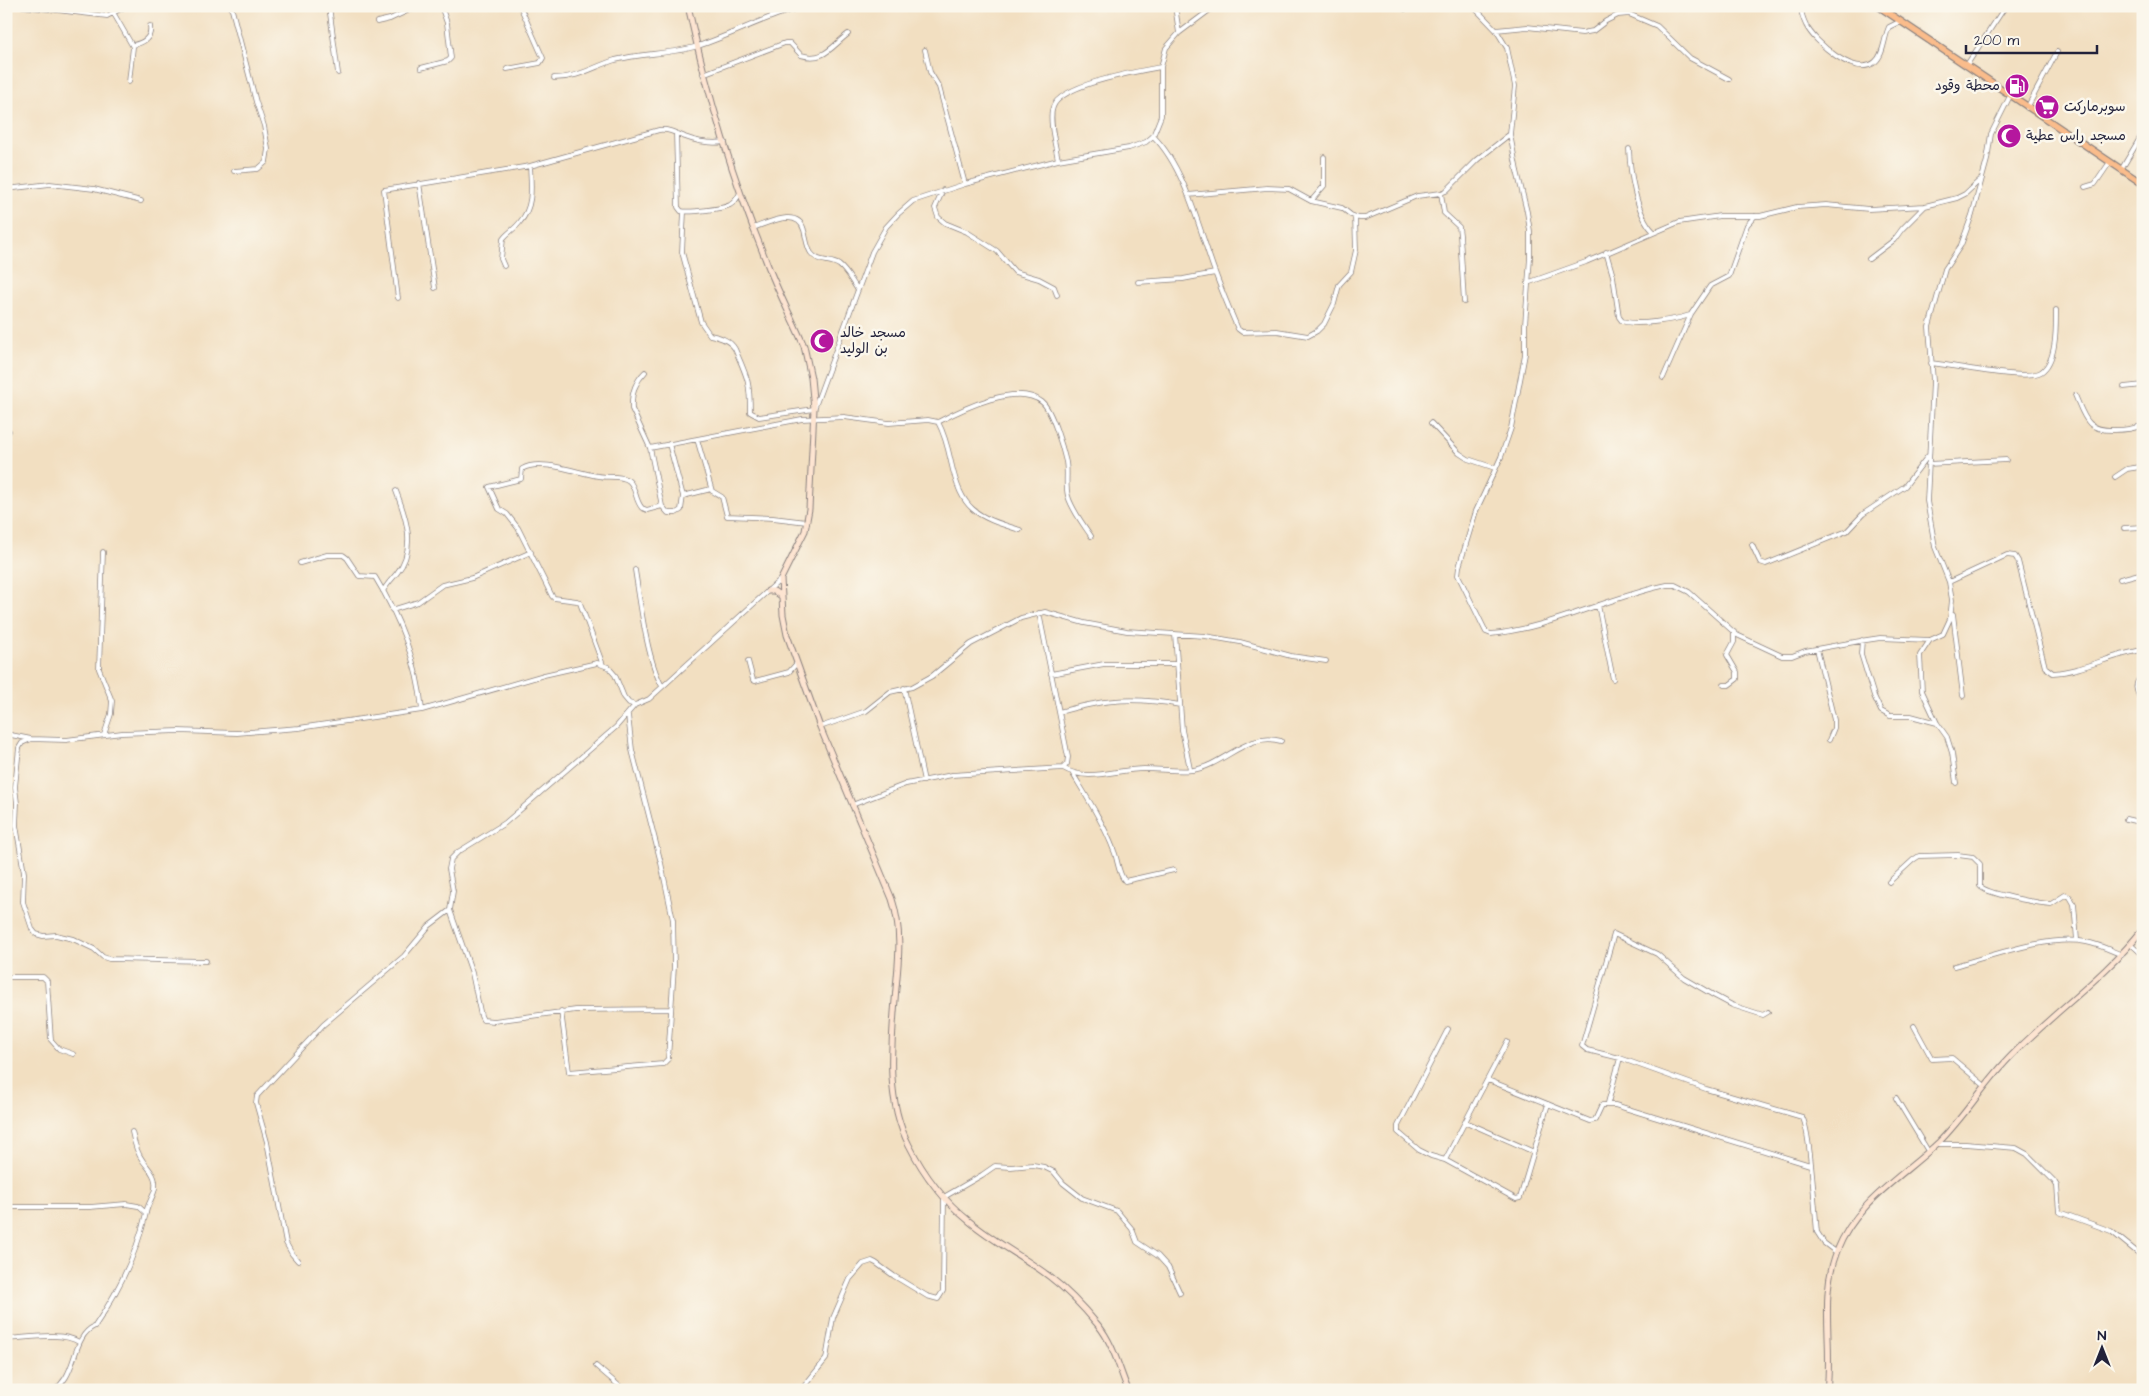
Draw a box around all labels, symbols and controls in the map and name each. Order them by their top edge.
scale bar [1966,22,2098,54]
text: 200 m [1974,30,2020,51]
fuel station icon: محطة وقود [2004,73,2030,99]
place label: محطة وقود [1935,76,2000,96]
supermarket icon: سوبرماركت [2034,94,2060,120]
place label: سوبرماركت [2064,97,2126,117]
mosque icon: مسجد راس عطية [1996,123,2022,149]
place label: مسجد راس عطية [2026,126,2126,146]
place label: مسجد خالد بن الوليد [840,323,906,359]
mosque icon: مسجد خالد بن الوليد [809,328,835,354]
north arrow [2076,1324,2126,1374]
text: N [2098,1326,2107,1346]

